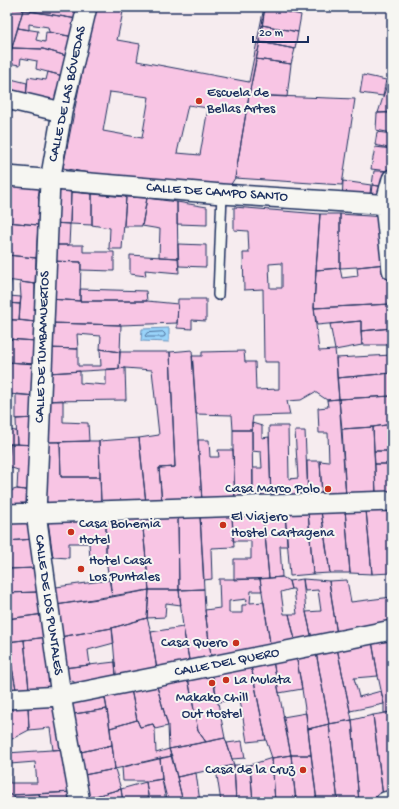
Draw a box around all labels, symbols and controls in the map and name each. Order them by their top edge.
scale bar [253,18,308,44]
street label: CALLE DE LAS BÓVEDAS [45,24,91,163]
text: 20 m [259,27,284,41]
place label: Escuela de Bellas Artes [206,85,276,118]
marker: Escuela de Bellas Artes [194,96,204,106]
street label: CALLE DE CAMPO SANTO [146,180,289,206]
street label: CALLE DE TUMBAMUERTOS [32,270,54,423]
place label: Casa Marco Polo [225,481,320,498]
marker: Casa Marco Polo [323,484,333,494]
place label: El Viajero Hostel Cartagena [231,509,335,542]
place label: Casa Bohemia Hotel [79,516,162,549]
marker: El Viajero Hostel Cartagena [218,520,228,530]
marker: Casa Bohemia Hotel [66,527,76,537]
street label: CALLE DE LOS PUNTALES [30,534,66,677]
place label: Hotel Casa Los Puntales [89,553,161,586]
marker: Hotel Casa Los Puntales [76,564,86,574]
place label: Casa Quero [161,635,228,652]
marker: Casa Quero [231,638,241,648]
street label: CALLE DEL QUERO [173,644,281,681]
place label: La Mulata [234,672,292,689]
marker: La Mulata [221,675,231,685]
marker: Makako Chill Out Hostel [207,678,217,688]
place label: Makako Chill Out Hostel [176,690,248,723]
place label: Casa de la Cruz [205,762,296,779]
marker: Casa de la Cruz [298,765,308,775]

